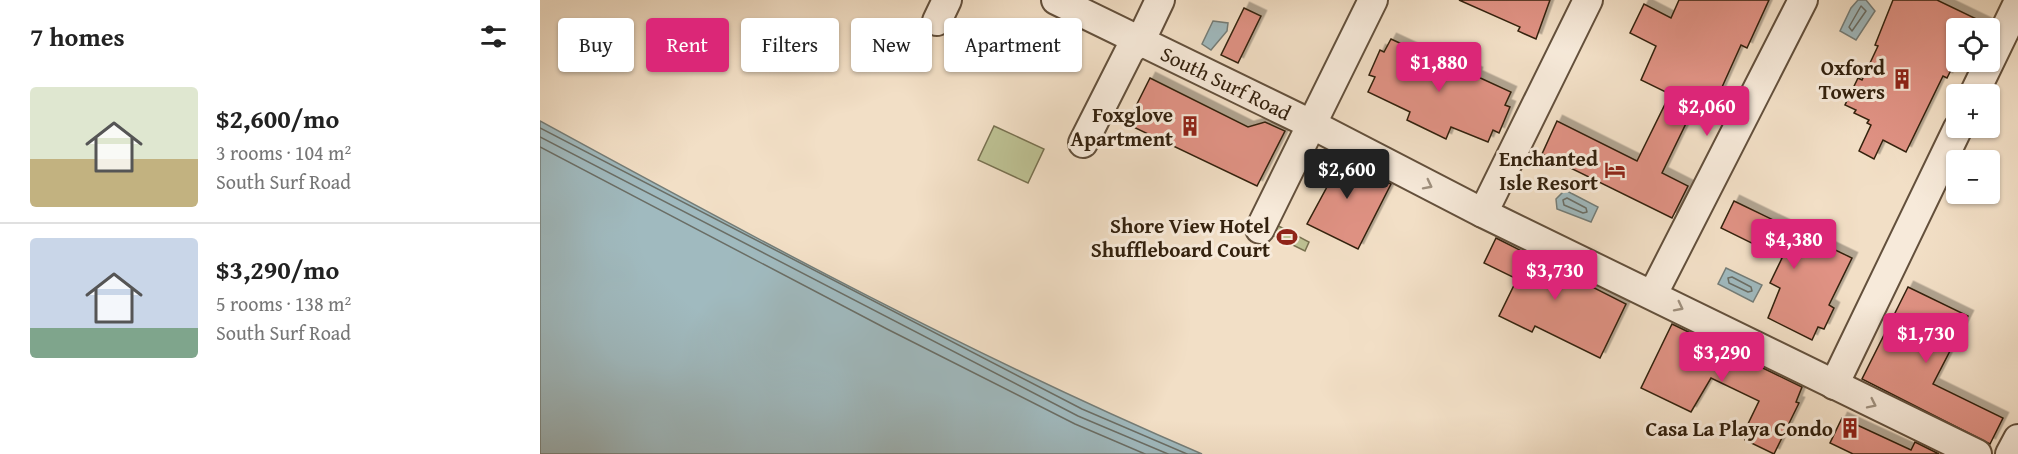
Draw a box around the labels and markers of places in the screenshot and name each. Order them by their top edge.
pin: $1,880 [1390,42,1488,93]
place label: Oxford Towers [1819,52,1885,107]
building icon: Oxford Towers [1890,67,1914,91]
pin: $2,060 [1658,86,1756,137]
place label: Foxglove Apartment [1071,99,1173,154]
building icon: Foxglove Apartment [1178,114,1202,138]
place label: Enchanted Isle Resort [1499,143,1598,198]
pin: $2,600 [1298,149,1396,200]
hotel icon: Enchanted Isle Resort [1603,158,1627,182]
place label: Shore View Hotel Shuffleboard Court [1091,210,1270,265]
pin: $4,380 [1745,219,1843,270]
sports icon: Shore View Hotel Shuffleboard Court [1275,225,1299,249]
pin: $3,730 [1506,250,1604,301]
pin: $1,730 [1877,313,1975,364]
pin: $3,290 [1673,332,1771,383]
place label: Casa La Playa Condo [1646,413,1833,444]
building icon: Casa La Playa Condo [1838,416,1862,440]

